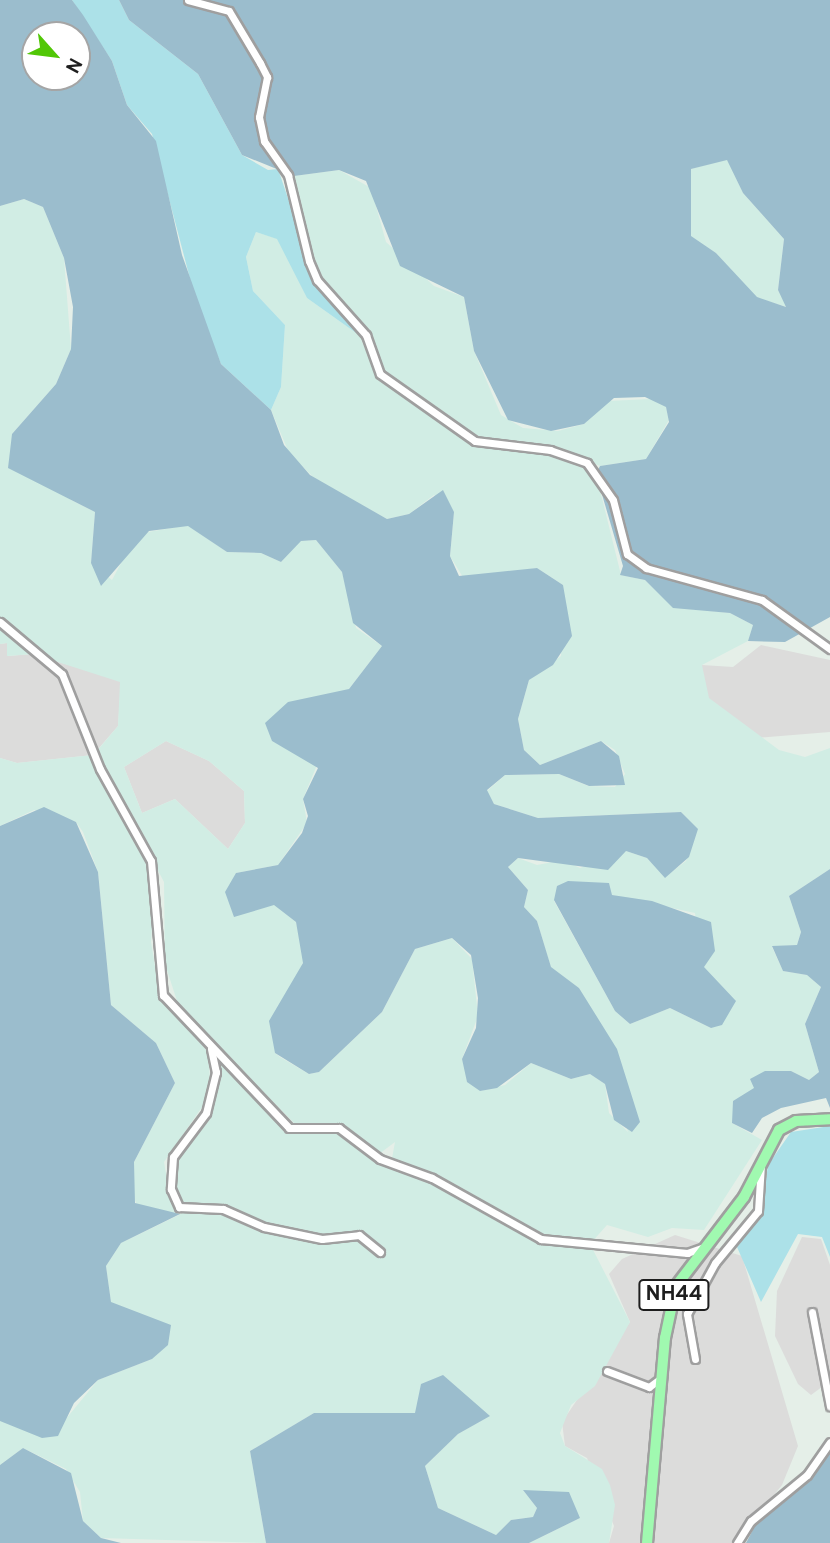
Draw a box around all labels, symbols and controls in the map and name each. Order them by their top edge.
north arrow [21,21,91,91]
text: N [59,53,87,77]
road number: NH44 [637,1278,711,1312]

